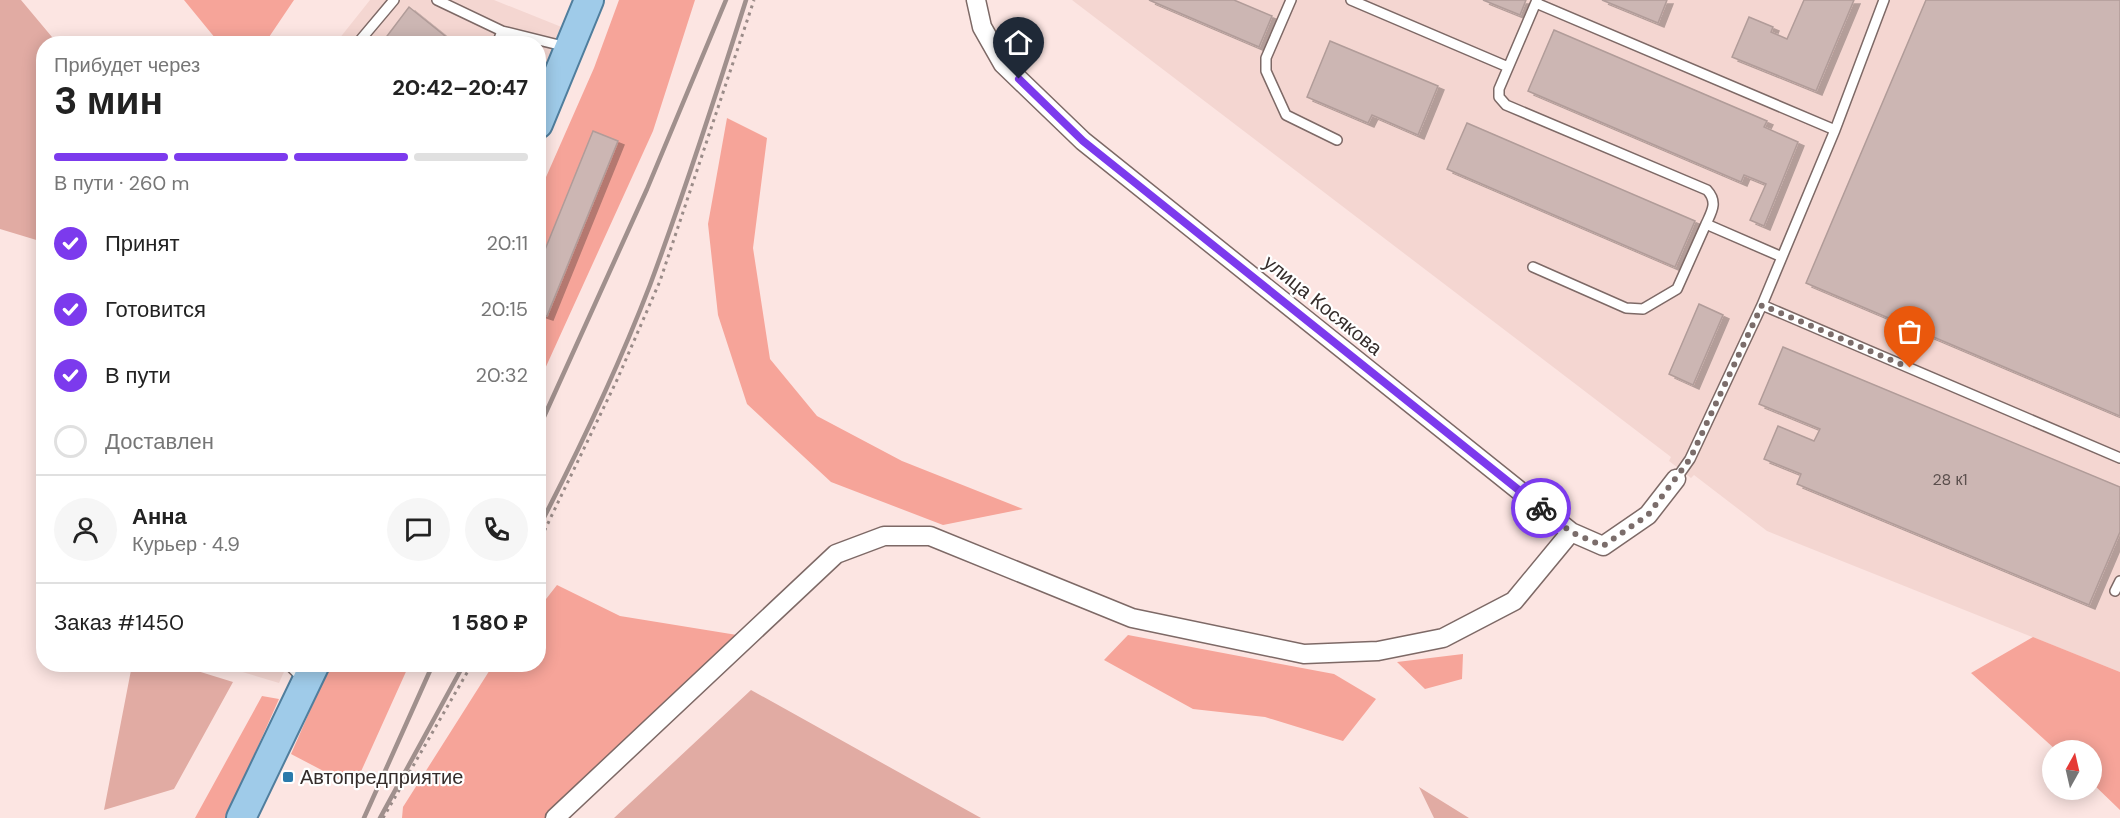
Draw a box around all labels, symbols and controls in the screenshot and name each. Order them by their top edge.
pin [993,17,1044,79]
icon: home [1002,26,1035,59]
text: Прибудет через [54,52,200,78]
text: 20:42–20:47 [392,73,528,102]
text: 3 мин [54,75,163,126]
text: В пути · 260 m [54,170,189,196]
icon: check [54,227,87,260]
text: Принят [105,229,179,258]
text: 20:11 [486,230,528,256]
street label: улица Косякова [1258,249,1388,361]
icon: check [54,293,87,326]
text: Готовится [105,295,206,324]
text: 20:15 [481,296,528,322]
pin [1884,306,1935,368]
icon: bag [1893,315,1926,348]
icon: check [54,359,87,392]
text: В пути [105,361,171,390]
text: 20:32 [476,362,528,388]
text: Доставлен [105,427,214,456]
house number: 28 к1 [1933,469,1967,490]
courier [1511,478,1571,538]
icon: bike [1525,492,1558,525]
button: person [54,498,117,561]
button: chat [387,498,450,561]
button: phone [465,498,528,561]
text: Анна [132,502,187,531]
text: Курьер · 4.9 [132,531,240,557]
text: Заказ #1450 [54,608,184,637]
text: 1 580 ₽ [452,608,528,637]
north arrow [2042,740,2102,800]
map controls [2042,740,2102,800]
place label: Автопредприятие [300,764,463,790]
marker: Автопредприятие [281,770,295,784]

